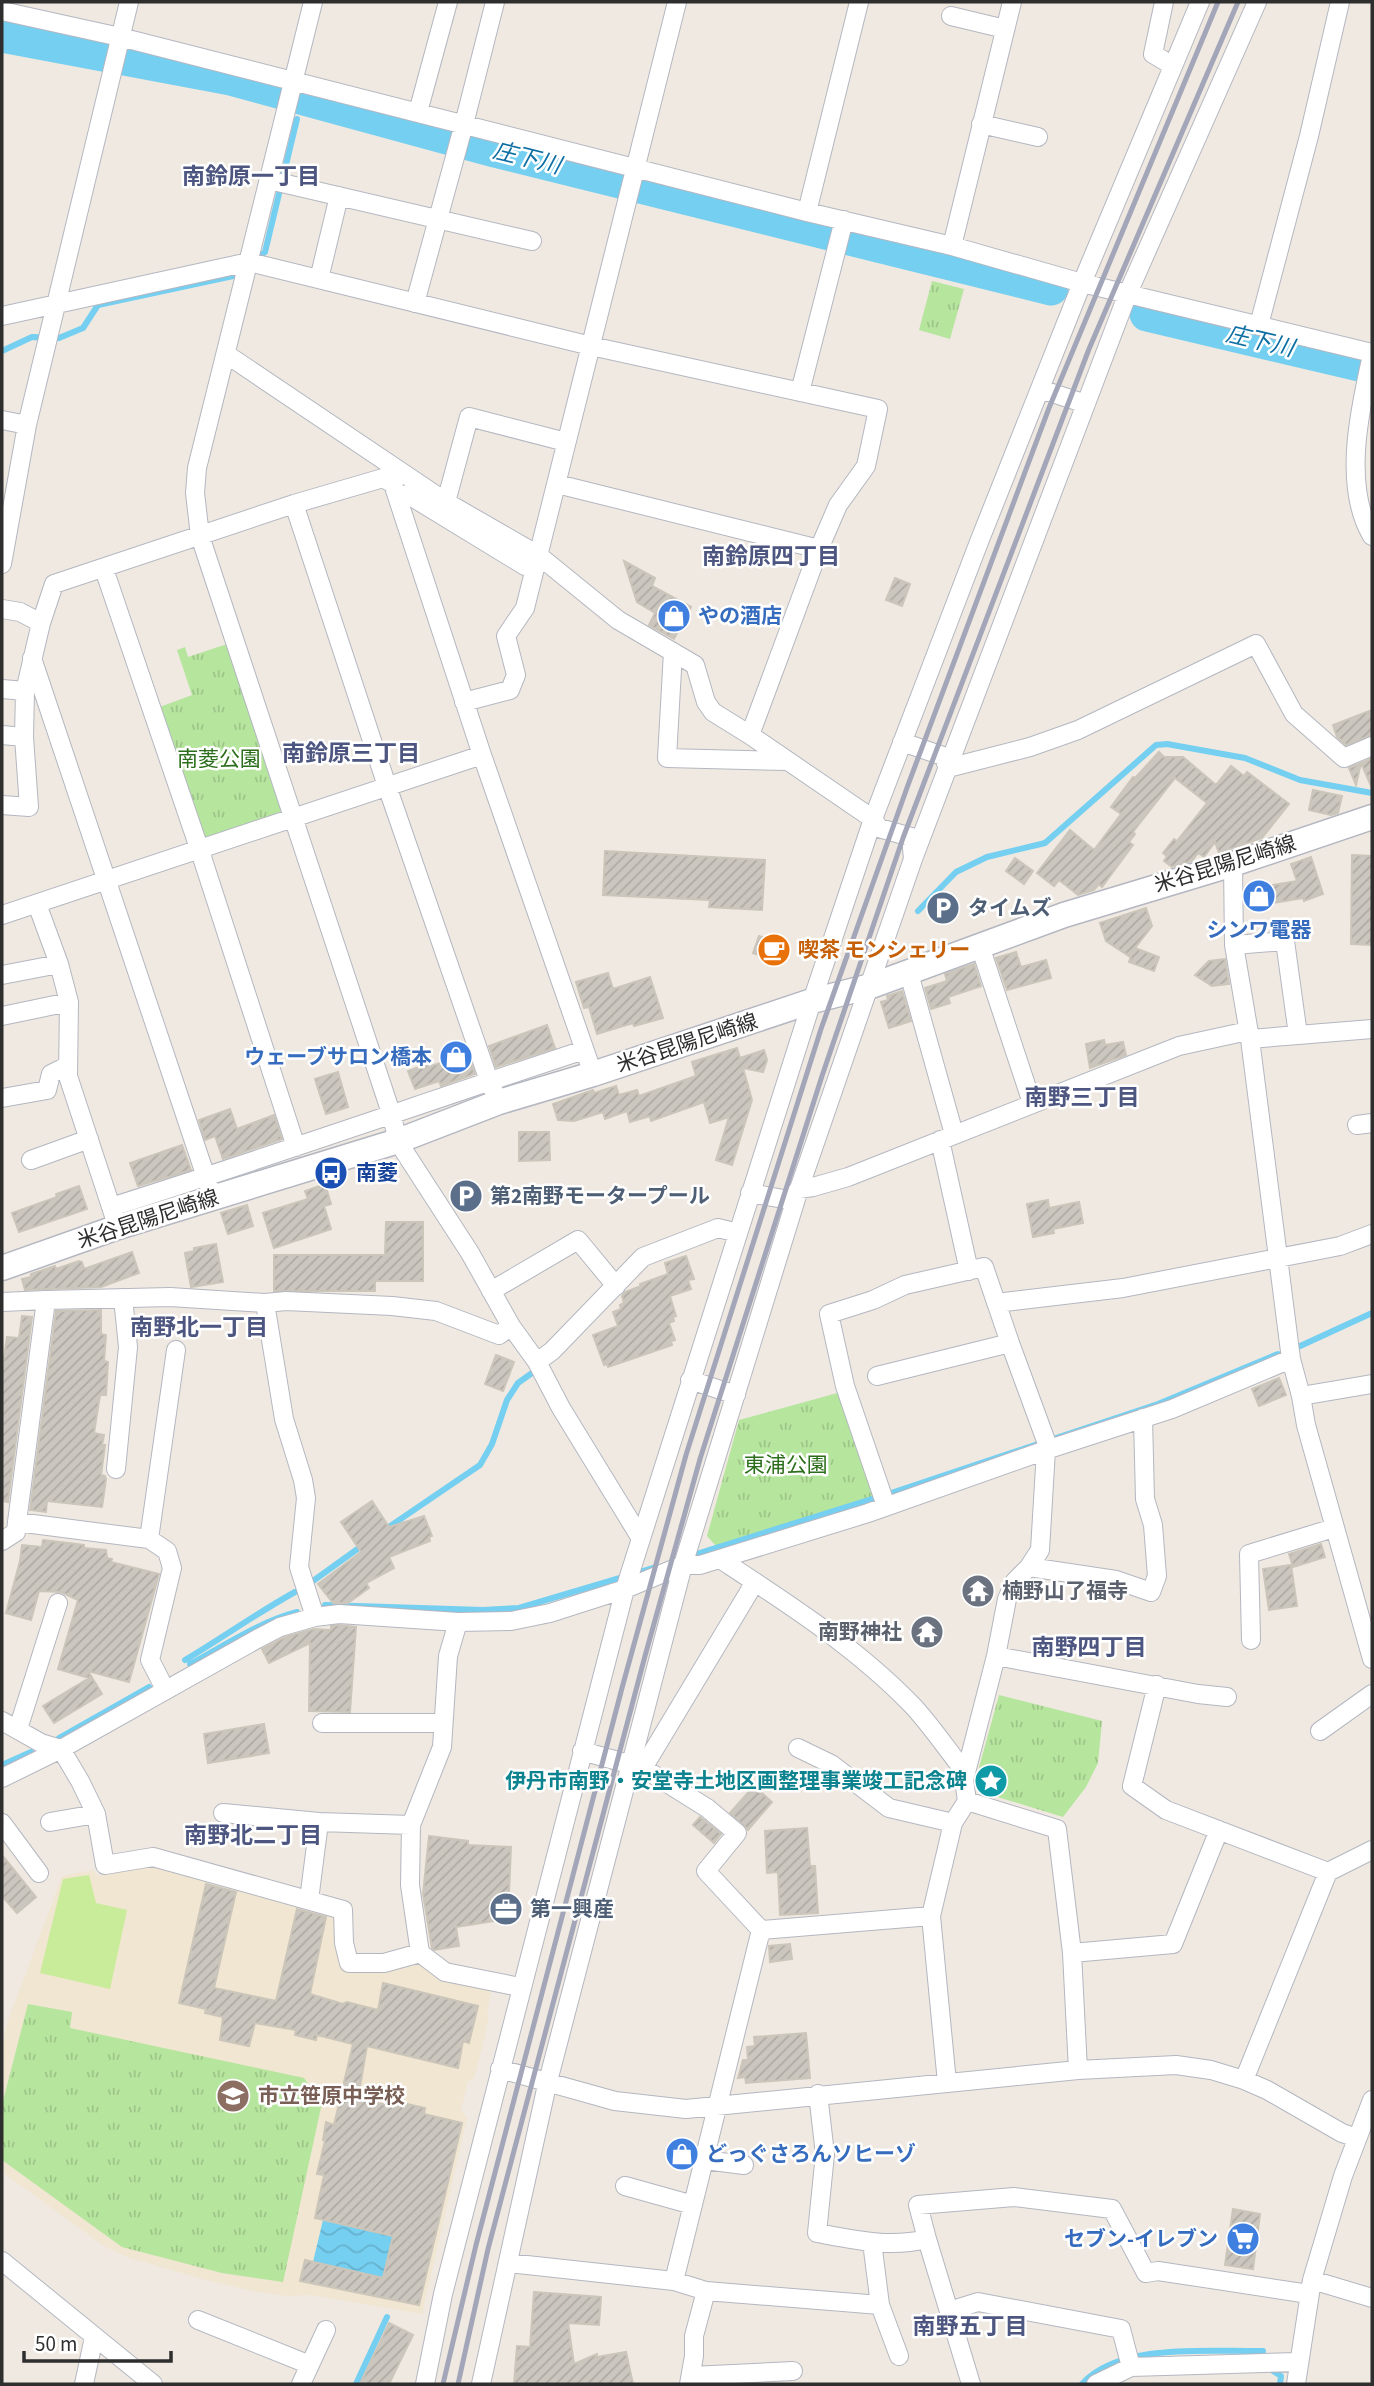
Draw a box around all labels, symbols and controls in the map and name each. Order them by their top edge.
water label: 庄下川 [490,134,567,183]
district label: 南鈴原一丁目 [182,160,320,193]
water label: 庄下川 [1223,317,1300,366]
district label: 南鈴原四丁目 [702,540,840,573]
shop icon: やの酒店 [655,597,693,635]
place label: やの酒店 [698,601,782,631]
district label: 南鈴原三丁目 [282,737,420,770]
park label: 南菱公園 [177,744,261,774]
street label: 米谷昆陽尼崎線 [1150,828,1300,900]
shop icon: シンワ電器 [1240,877,1278,915]
parking icon: タイムズ [924,889,962,927]
place label: タイムズ [968,893,1052,923]
place label: シンワ電器 [1207,915,1312,945]
cafe icon: 喫茶 モンシェリー [755,931,793,969]
place label: 喫茶 モンシェリー [798,935,970,965]
street label: 米谷昆陽尼崎線 [612,1006,762,1080]
shop icon: ウェーブサロン橋本 [437,1038,475,1076]
place label: ウェーブサロン橋本 [244,1042,432,1072]
district label: 南野三丁目 [1025,1081,1140,1114]
bus stop icon: 南菱 [312,1154,350,1192]
place label: 南菱 [356,1158,398,1188]
parking icon: 第2南野モータープール [447,1177,485,1215]
place label: 第2南野モータープール [490,1181,710,1211]
street label: 米谷昆陽尼崎線 [73,1182,223,1256]
district label: 南野北一丁目 [130,1311,268,1344]
park label: 東浦公園 [744,1450,828,1480]
temple icon: 楠野山了福寺 [959,1572,997,1610]
place label: 楠野山了福寺 [1002,1576,1128,1606]
temple icon: 南野神社 [908,1613,946,1651]
place label: 南野神社 [818,1617,902,1647]
district label: 南野四丁目 [1032,1631,1147,1664]
place icon: 伊丹市南野・安堂寺土地区画整理事業竣工記念碑 [972,1762,1010,1800]
place label: 伊丹市南野・安堂寺土地区画整理事業竣工記念碑 [505,1766,967,1796]
district label: 南野北二丁目 [184,1819,322,1852]
office icon: 第一興産 [487,1890,525,1928]
place label: 第一興産 [530,1894,614,1924]
school or university icon: 市立笹原中学校 [214,2077,252,2115]
place label: 市立笹原中学校 [258,2081,405,2111]
shop icon: どっぐさろんソヒーゾ [663,2135,701,2173]
place label: どっぐさろんソヒーゾ [706,2139,916,2169]
supermarket icon: セブン-イレブン [1224,2220,1262,2258]
place label: セブン-イレブン [1064,2224,1218,2254]
district label: 南野五丁目 [913,2310,1028,2343]
scale bar [24,2320,172,2364]
text: 50 m [35,2329,77,2359]

